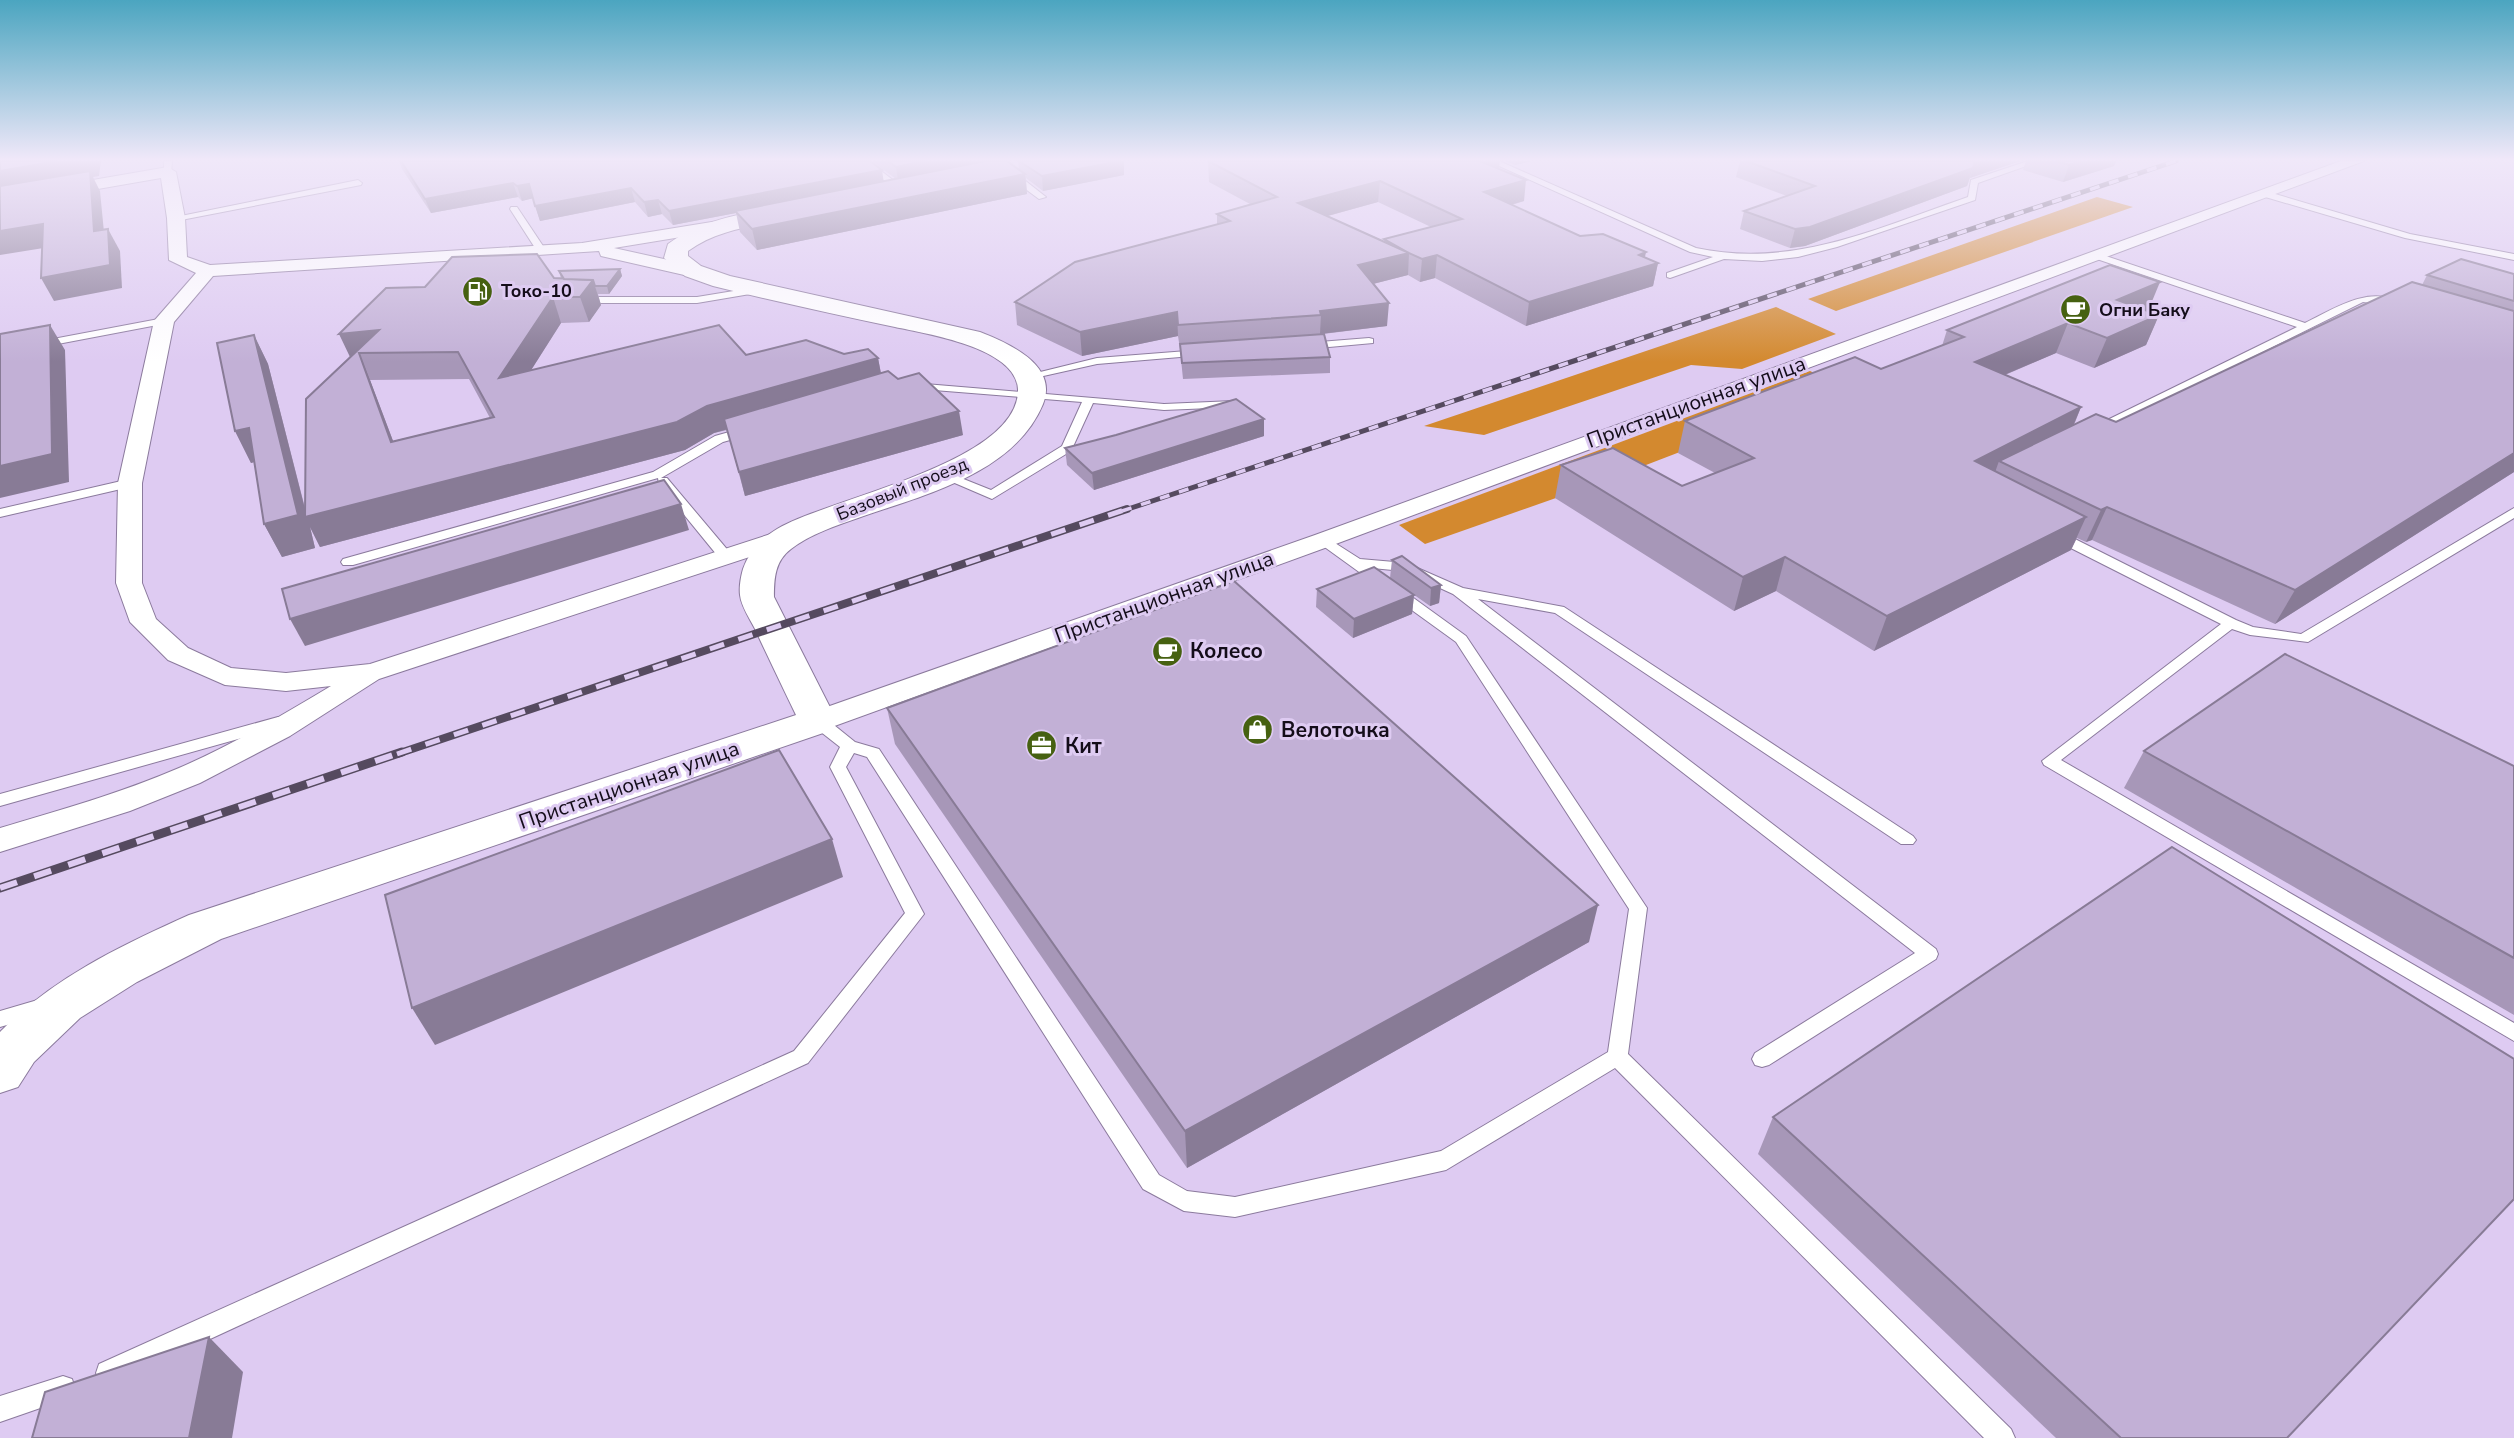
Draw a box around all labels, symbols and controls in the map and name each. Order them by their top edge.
fuel station icon: Токо-10 [461,274,495,308]
place label: Токо-10 [501,279,572,303]
cafe icon: Огни Баку [2059,293,2093,327]
place label: Огни Баку [2099,298,2190,322]
street label: Пристанционная улица [1582,349,1810,455]
street label: Базовый проезд [833,452,972,526]
street label: Пристанционная улица [1050,544,1278,650]
cafe icon: Колесо [1150,634,1184,668]
place label: Колесо [1190,637,1263,665]
shop icon: Велоточка [1241,713,1275,747]
place label: Велоточка [1281,716,1390,744]
office icon: Кит [1025,729,1059,763]
place label: Кит [1065,732,1102,760]
street label: Пристанционная улица [515,734,743,836]

